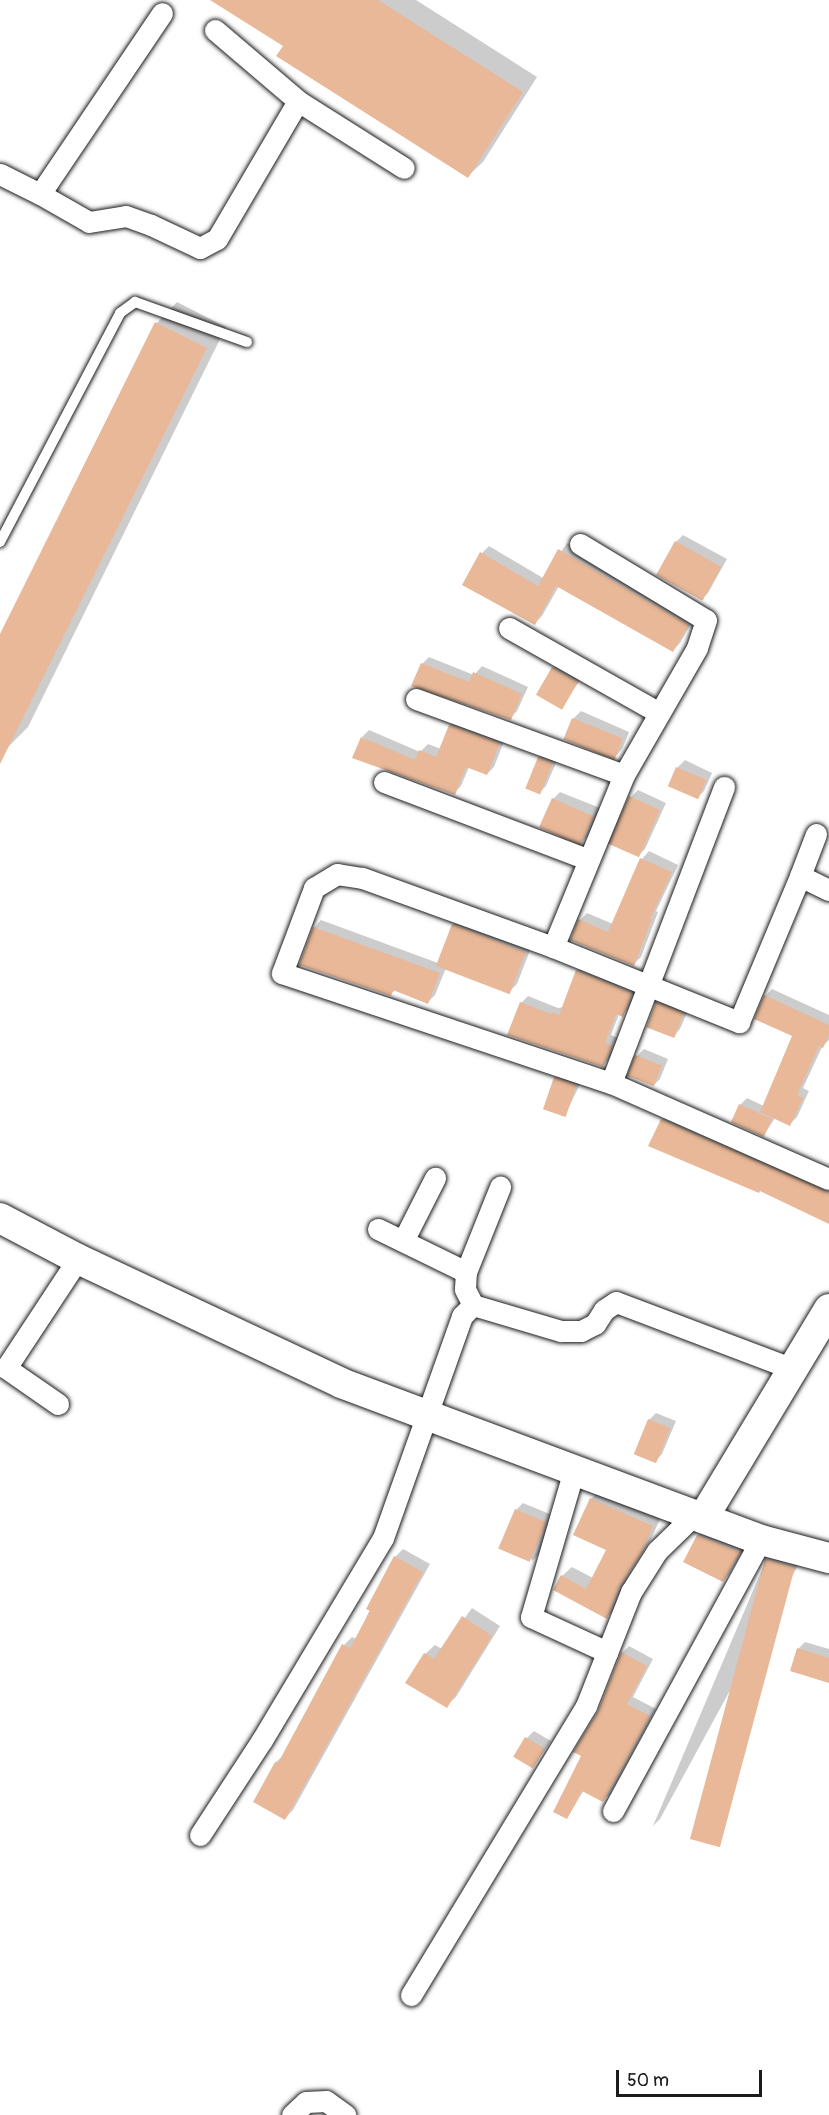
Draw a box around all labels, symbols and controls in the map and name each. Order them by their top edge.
scale bar [619,2058,764,2096]
text: 50 m [627,2069,669,2092]

